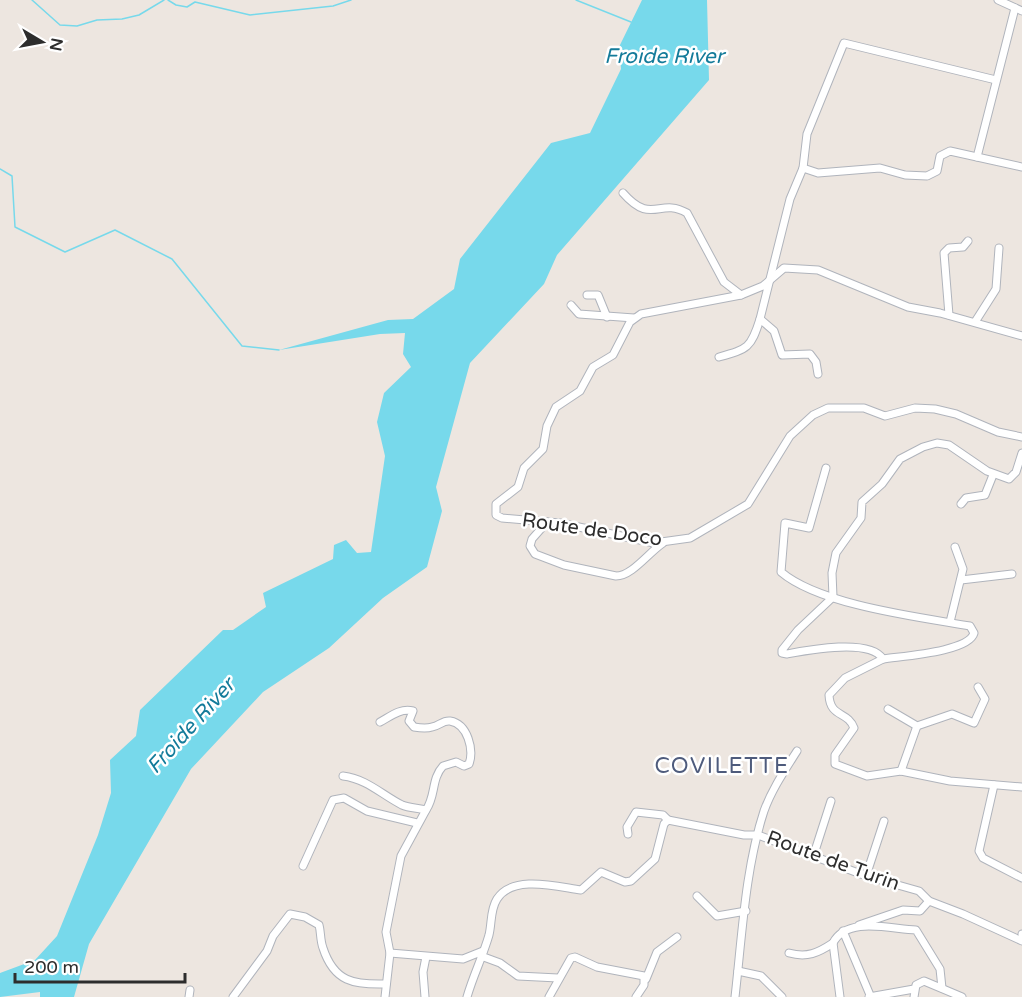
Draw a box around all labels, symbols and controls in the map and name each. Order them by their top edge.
north arrow [12,12,72,72]
text: N [45,36,67,52]
water label: Froide River [604,44,727,69]
street label: Route de Doco [520,508,664,552]
water label: Froide River [142,671,242,779]
district label: COVILETTE [655,753,790,779]
street label: Route de Turin [763,826,903,896]
scale bar [15,946,184,984]
text: 200 m [24,956,79,978]

